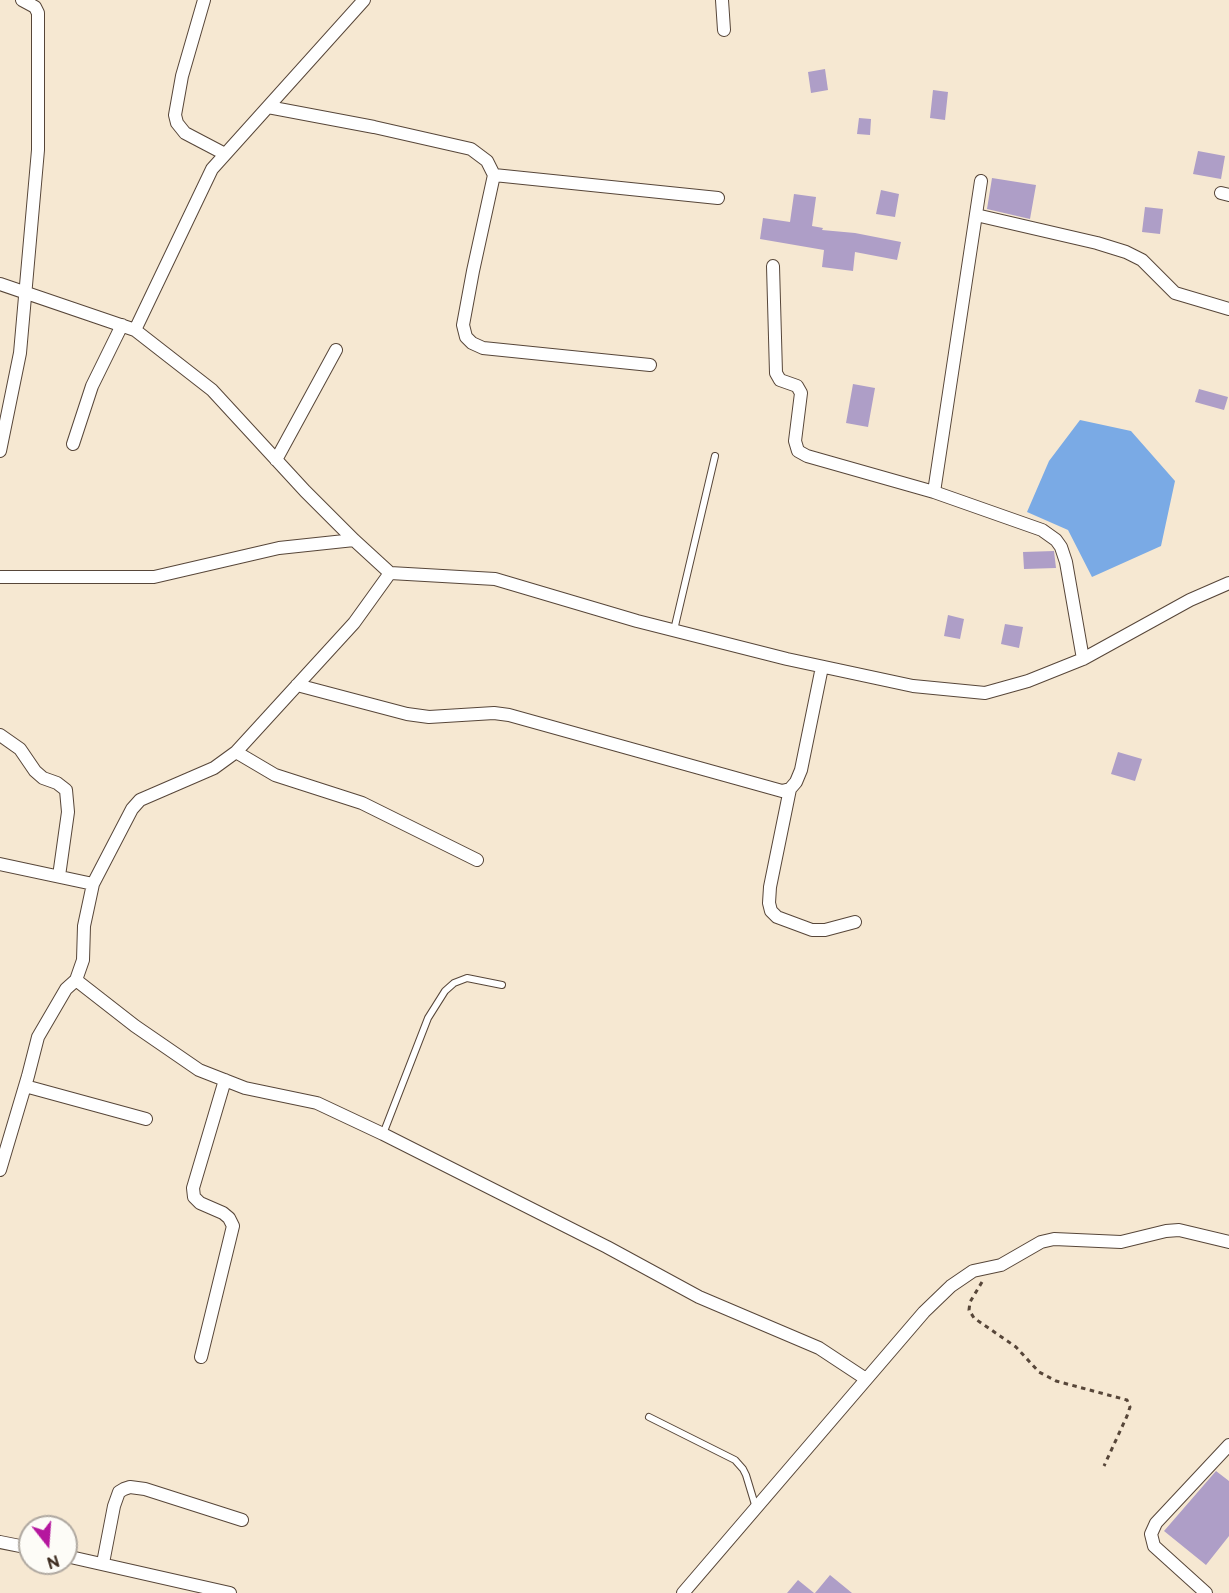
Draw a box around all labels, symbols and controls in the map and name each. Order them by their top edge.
north arrow [18,1515,78,1575]
text: N [44,1550,61,1572]

